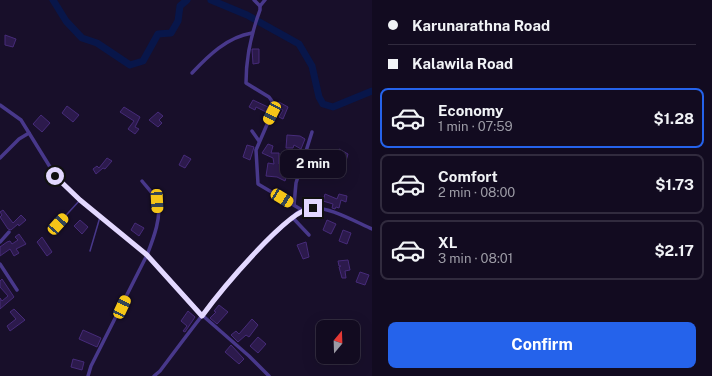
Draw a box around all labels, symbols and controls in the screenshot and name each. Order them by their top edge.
text: Karunarathna Road [412,17,550,34]
text: Kalawila Road [412,55,513,72]
car [261,100,283,126]
icon: car [390,100,426,136]
text: Economy [438,102,503,119]
text: $1.28 [653,110,694,127]
text: 1 min · 07:59 [438,119,513,134]
callout: 2 min [280,150,346,178]
text: 2 min [296,156,330,171]
icon: car [390,166,426,202]
route start [46,167,64,185]
text: Comfort [438,168,498,185]
text: $1.73 [655,176,694,193]
text: 2 min · 08:00 [438,185,515,200]
car [269,187,295,209]
car [150,189,164,213]
route end [304,199,322,217]
car [46,211,70,237]
icon: car [390,232,426,268]
text: XL [438,234,457,251]
text: $2.17 [654,242,694,259]
text: 3 min · 08:01 [438,251,513,266]
car [111,294,133,320]
north arrow [316,320,360,364]
map controls [316,320,360,364]
button: Confirm [388,322,696,368]

